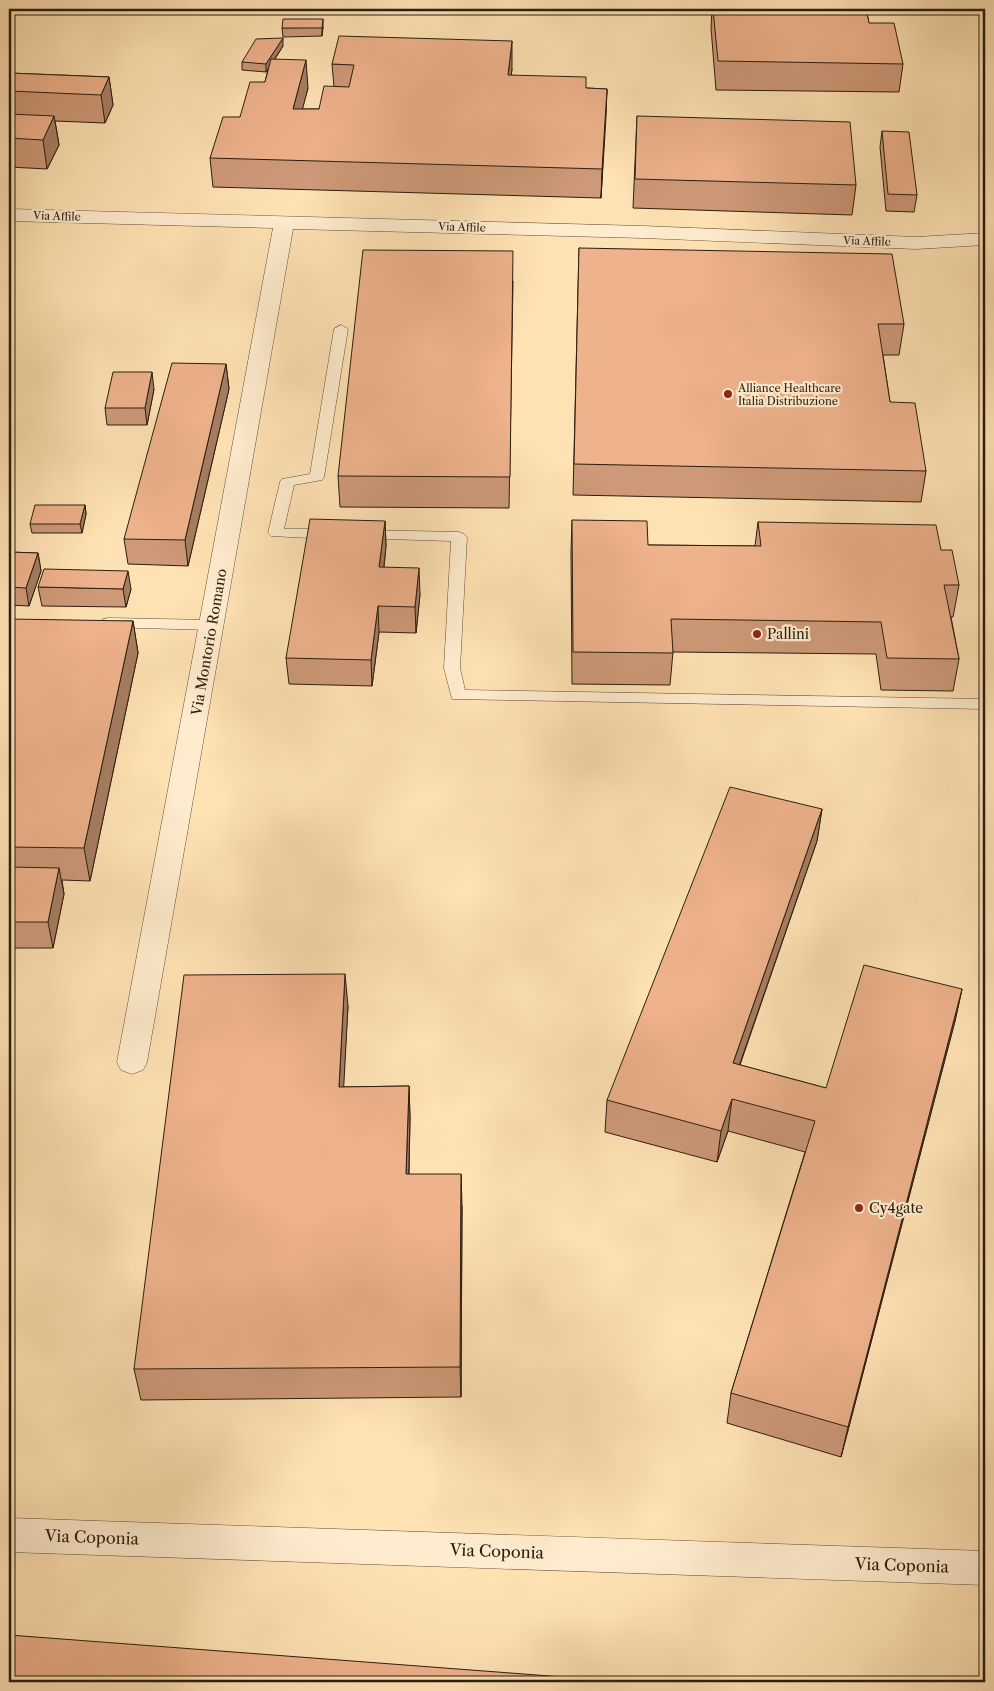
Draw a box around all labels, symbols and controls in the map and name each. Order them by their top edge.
street label: Via Affile [32,208,81,224]
street label: Via Affile [437,219,486,235]
street label: Via Affile [842,233,891,249]
place label: Alliance Healthcare Italia Distribuzione [737,381,841,408]
marker: Alliance Healthcare Italia Distribuzione [722,388,734,400]
street label: Via Montorio Romano [187,567,231,718]
place label: Pallini [767,625,809,643]
marker: Pallini [751,628,763,640]
place label: Cy4gate [869,1199,923,1217]
marker: Cy4gate [853,1202,865,1214]
street label: Via Coponia [44,1525,140,1549]
street label: Via Coponia [449,1539,545,1563]
street label: Via Coponia [854,1553,950,1577]

